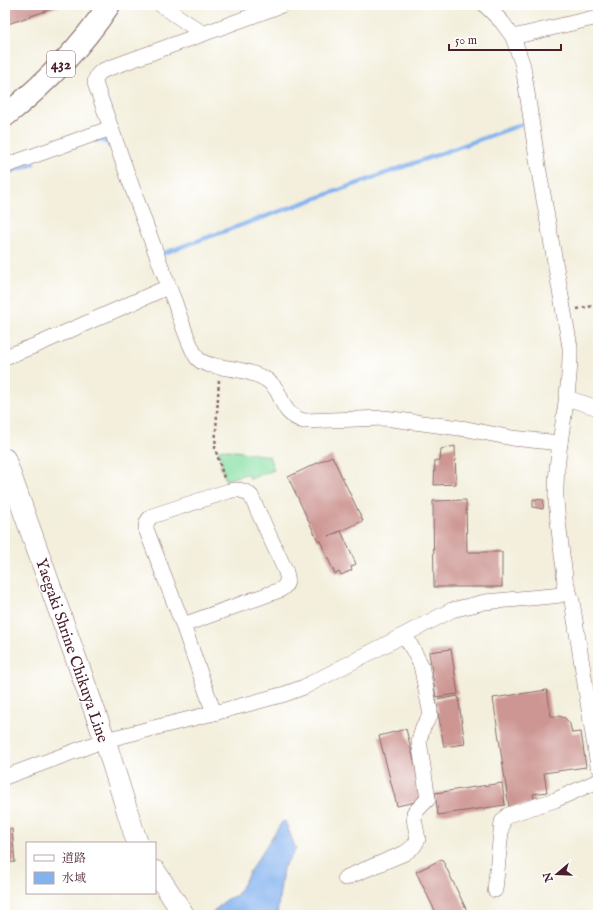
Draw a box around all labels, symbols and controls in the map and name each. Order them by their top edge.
scale bar [449,26,561,52]
text: 50 m [455,33,477,48]
road number: 432 [47,51,75,77]
street label: Yaegaki Shrine Chikuya Line [30,556,112,745]
legend [26,842,156,894]
text: 道路 [62,851,86,866]
north arrow [537,854,577,894]
text: N [540,870,557,885]
text: 水域 [62,871,86,886]

